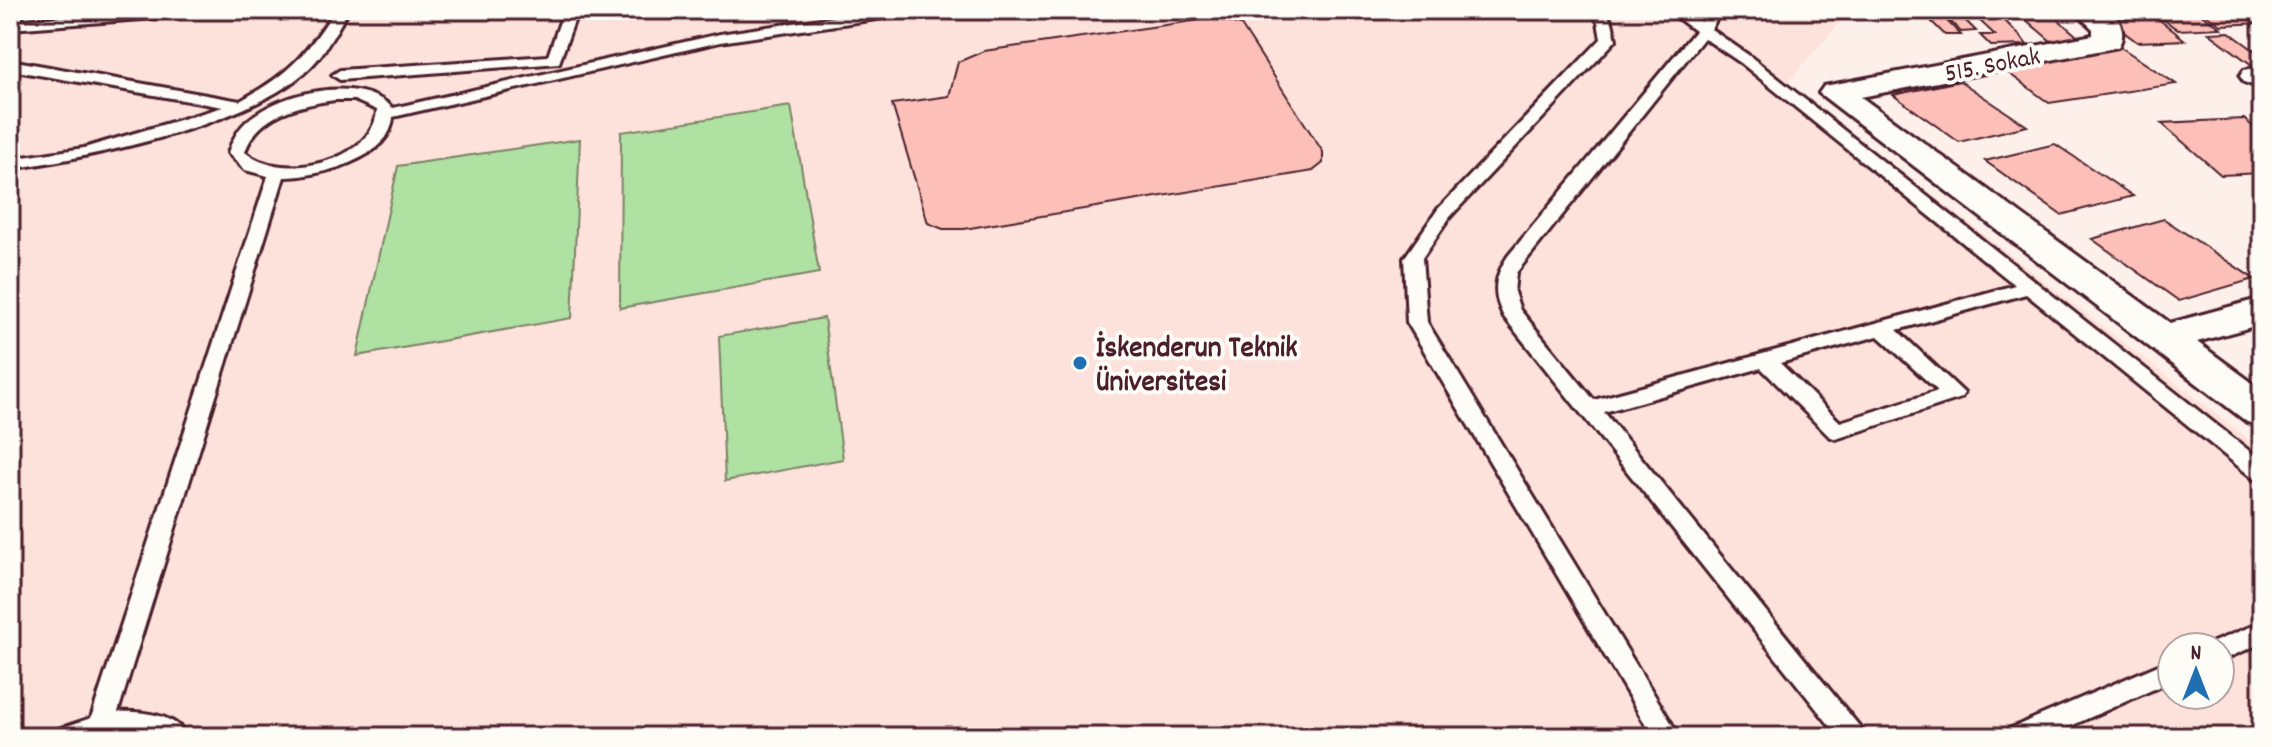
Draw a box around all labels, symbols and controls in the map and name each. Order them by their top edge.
street label: 515. Sokak [1942,39,2044,94]
place label: İskenderun Teknik Üniversitesi [1096,329,1298,406]
marker: İskenderun Teknik Üniversitesi [1071,354,1089,372]
north arrow [2156,631,2236,711]
text: N [2191,639,2202,670]

